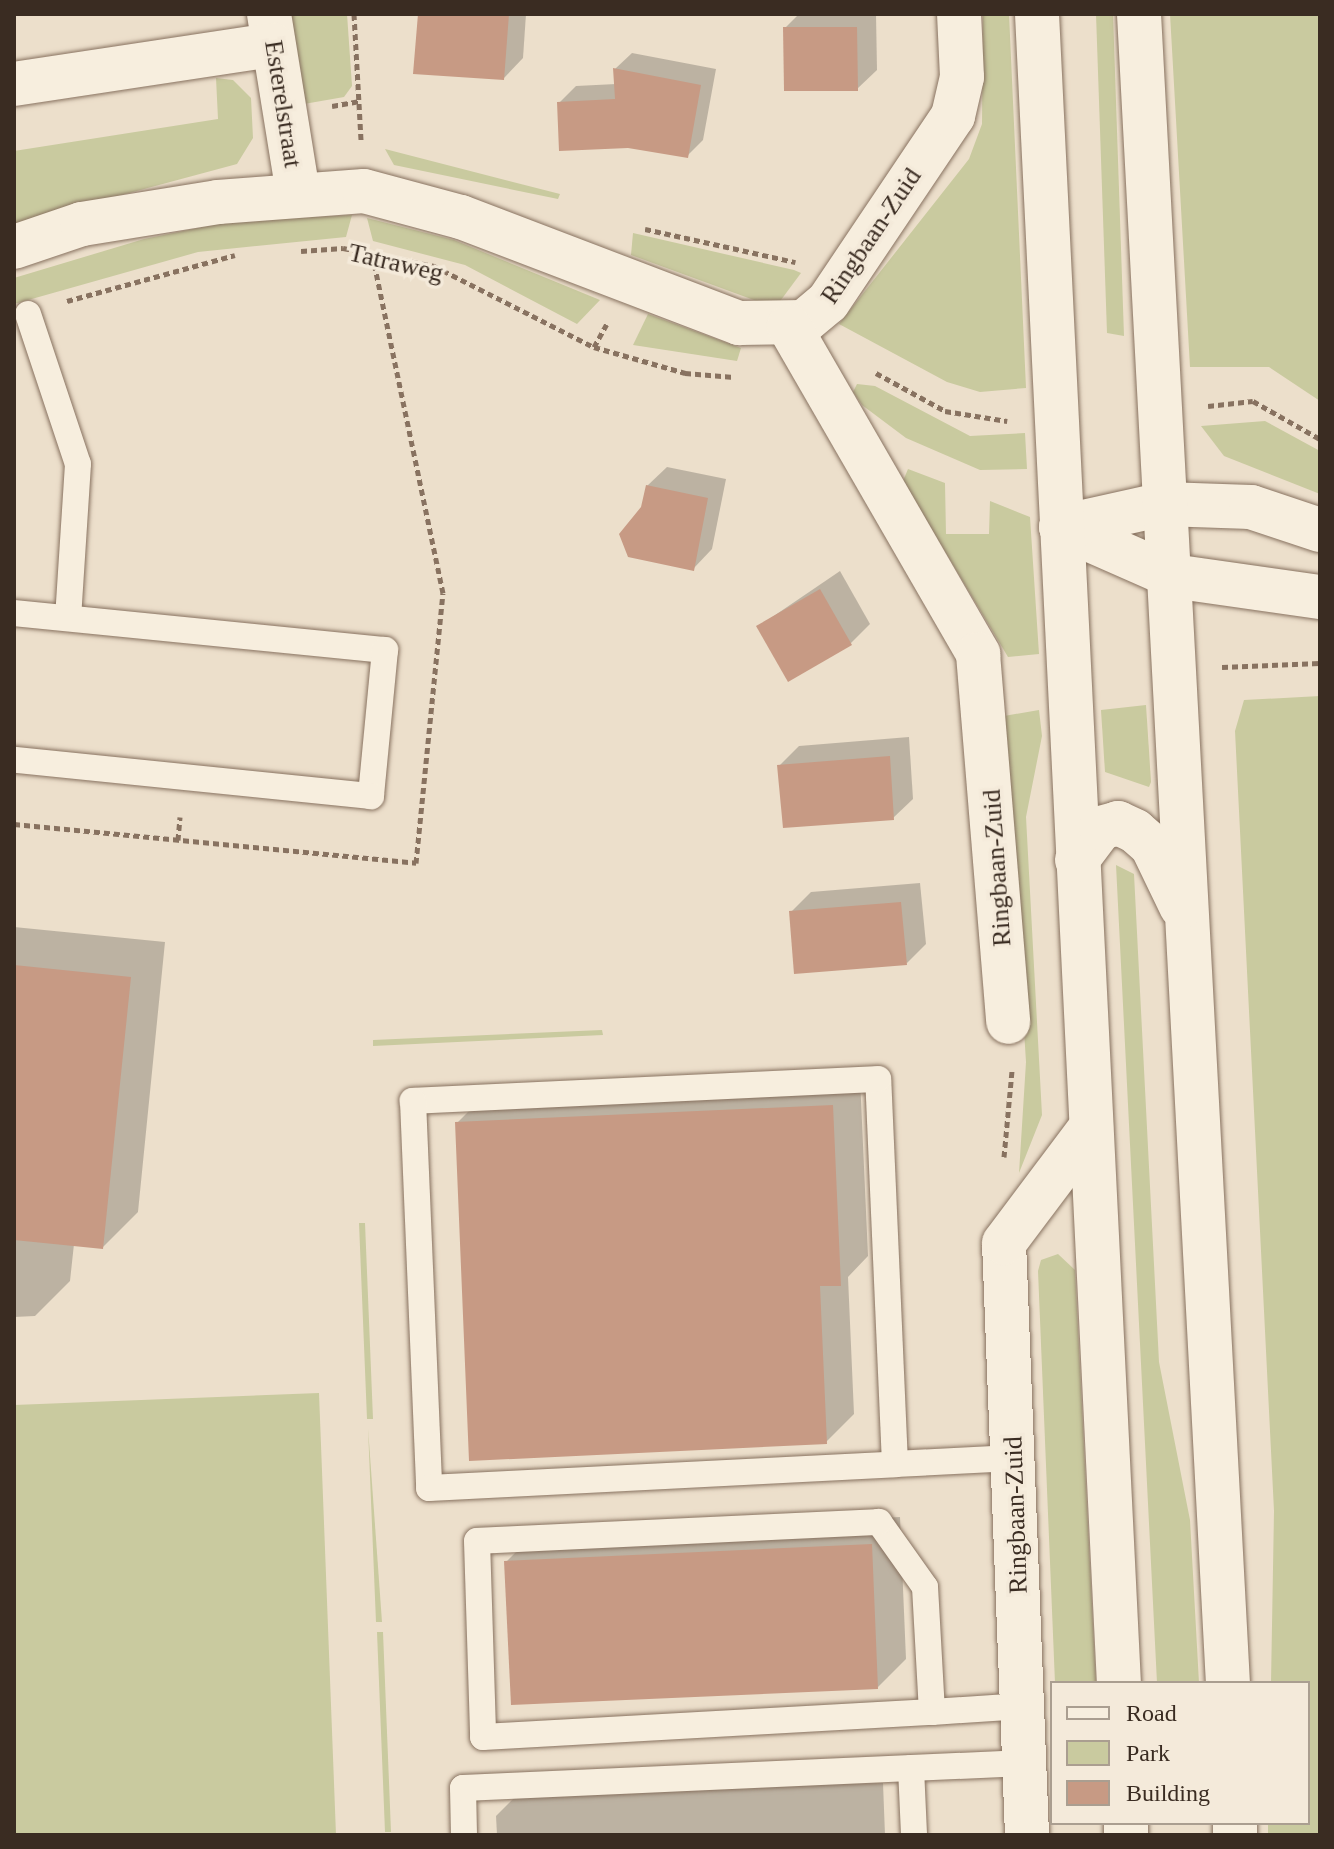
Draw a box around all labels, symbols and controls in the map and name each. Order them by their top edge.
street label: Esterelstraat [258,38,308,170]
street label: Ringbaan-Zuid [814,162,928,310]
street label: Tatraweg [346,237,446,289]
street label: Ringbaan-Zuid [976,788,1018,948]
street label: Ringbaan-Zuid [998,1436,1034,1594]
legend [1050,1681,1310,1825]
text: Road [1126,1700,1177,1726]
text: Park [1126,1740,1170,1766]
text: Building [1126,1780,1210,1806]

